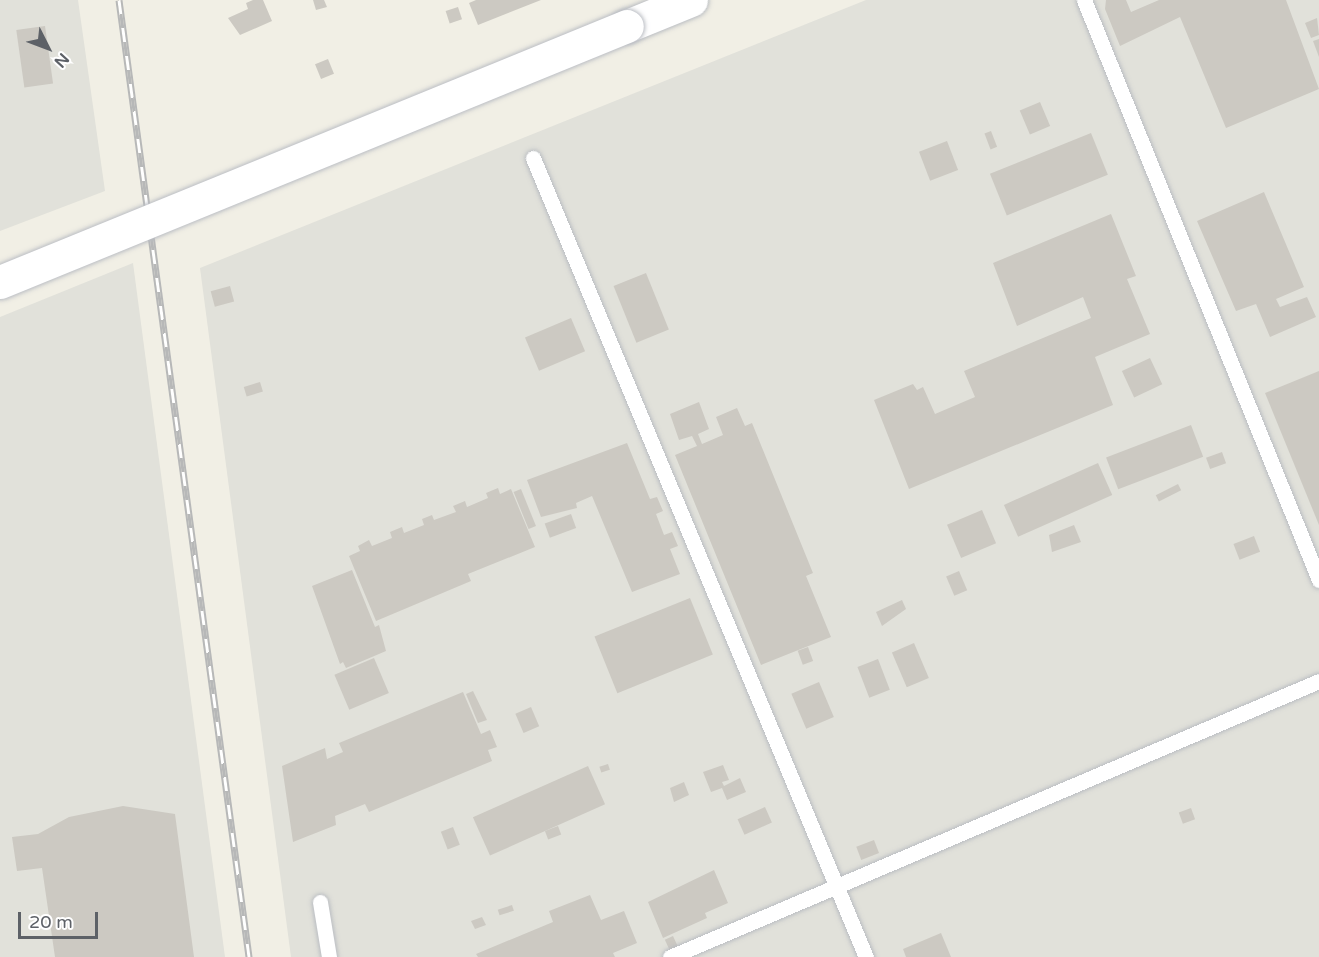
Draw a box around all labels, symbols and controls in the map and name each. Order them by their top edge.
north arrow [18,18,78,78]
text: N [50,49,73,72]
scale bar [21,900,100,938]
text: 20 m [29,911,73,933]

